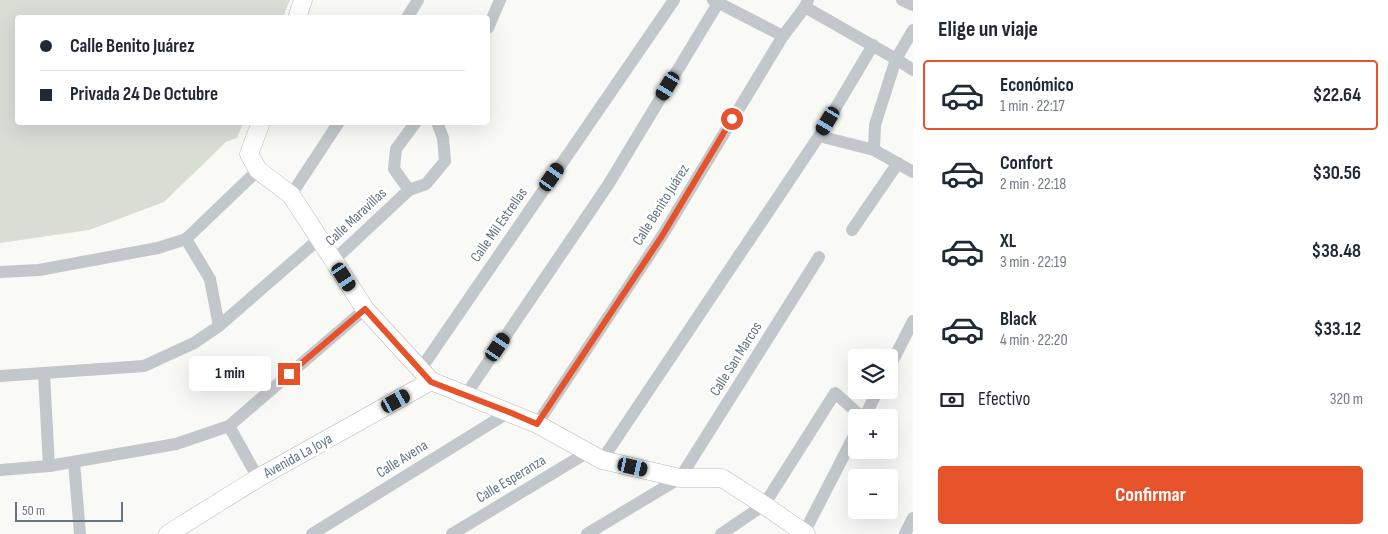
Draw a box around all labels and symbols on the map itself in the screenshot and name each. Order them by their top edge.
car [653,69,682,103]
car [813,104,842,138]
route start [721,108,743,130]
car [537,160,566,194]
street label: Calle Benito Juárez [628,160,694,249]
street label: Calle Maravillas [322,184,390,250]
street label: Calle Mil Estrellas [466,184,532,266]
car [329,260,358,294]
street label: Calle San Marcos [706,318,766,400]
car [483,330,512,364]
callout: 1 min [189,356,272,392]
route end [278,363,300,385]
car [379,387,412,415]
street label: Avenida La Joya [259,429,336,483]
street label: Calle Avena [373,436,431,482]
street label: Calle Esperanza [473,451,550,507]
car [616,456,649,478]
scale bar [15,499,122,522]

